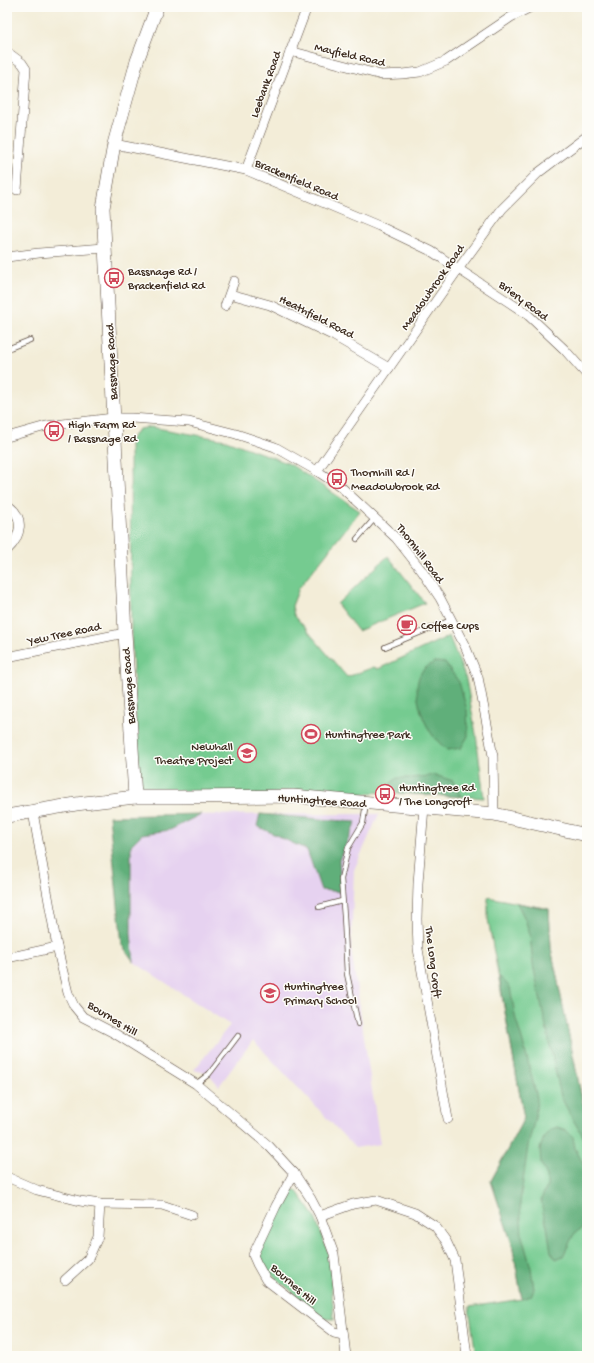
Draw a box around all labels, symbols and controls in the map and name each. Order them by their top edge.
street label: Mayfield Road [313,41,387,71]
street label: Leebank Road [248,49,286,120]
street label: Brackenfield Road [251,157,341,205]
street label: Meadowbrook Road [399,242,469,334]
place label: Bassnage Rd / Brackenfield Rd [127,266,206,294]
bus stop icon: Bassnage Rd / Brackenfield Rd [103,267,125,289]
street label: Briery Road [494,278,551,325]
street label: Heathfield Road [276,293,357,343]
street label: Bassnage Road [104,323,122,401]
place label: High Farm Rd / Bassnage Rd [68,419,138,447]
bus stop icon: High Farm Rd / Bassnage Rd [43,420,65,442]
place label: Thornhill Rd / Meadowbrook Rd [350,467,440,495]
bus stop icon: Thornhill Rd / Meadowbrook Rd [326,468,348,490]
street label: Thornhill Road [392,521,447,587]
cafe icon: Coffee Cups [396,614,418,636]
street label: Yew Tree Road [26,620,103,650]
place label: Coffee Cups [421,620,479,634]
street label: Bassnage Road [120,646,140,725]
sports icon: Huntingtree Park [300,723,322,745]
place label: Huntingtree Park [325,729,412,743]
place label: Newhall Theatre Project [154,741,234,769]
school or university icon: Newhall Theatre Project [236,742,258,764]
place label: Huntingtree Rd / The Longcroft [399,782,476,810]
bus stop icon: Huntingtree Rd / The Longcroft [374,783,396,805]
street label: Huntingtree Road [277,792,368,812]
street label: The Long Croft [421,925,443,1000]
place label: Huntingtree Primary School [283,981,357,1009]
school or university icon: Huntingtree Primary School [259,982,281,1004]
street label: Bournes Hill [84,998,140,1041]
street label: Bournes Hill [266,1261,319,1309]

